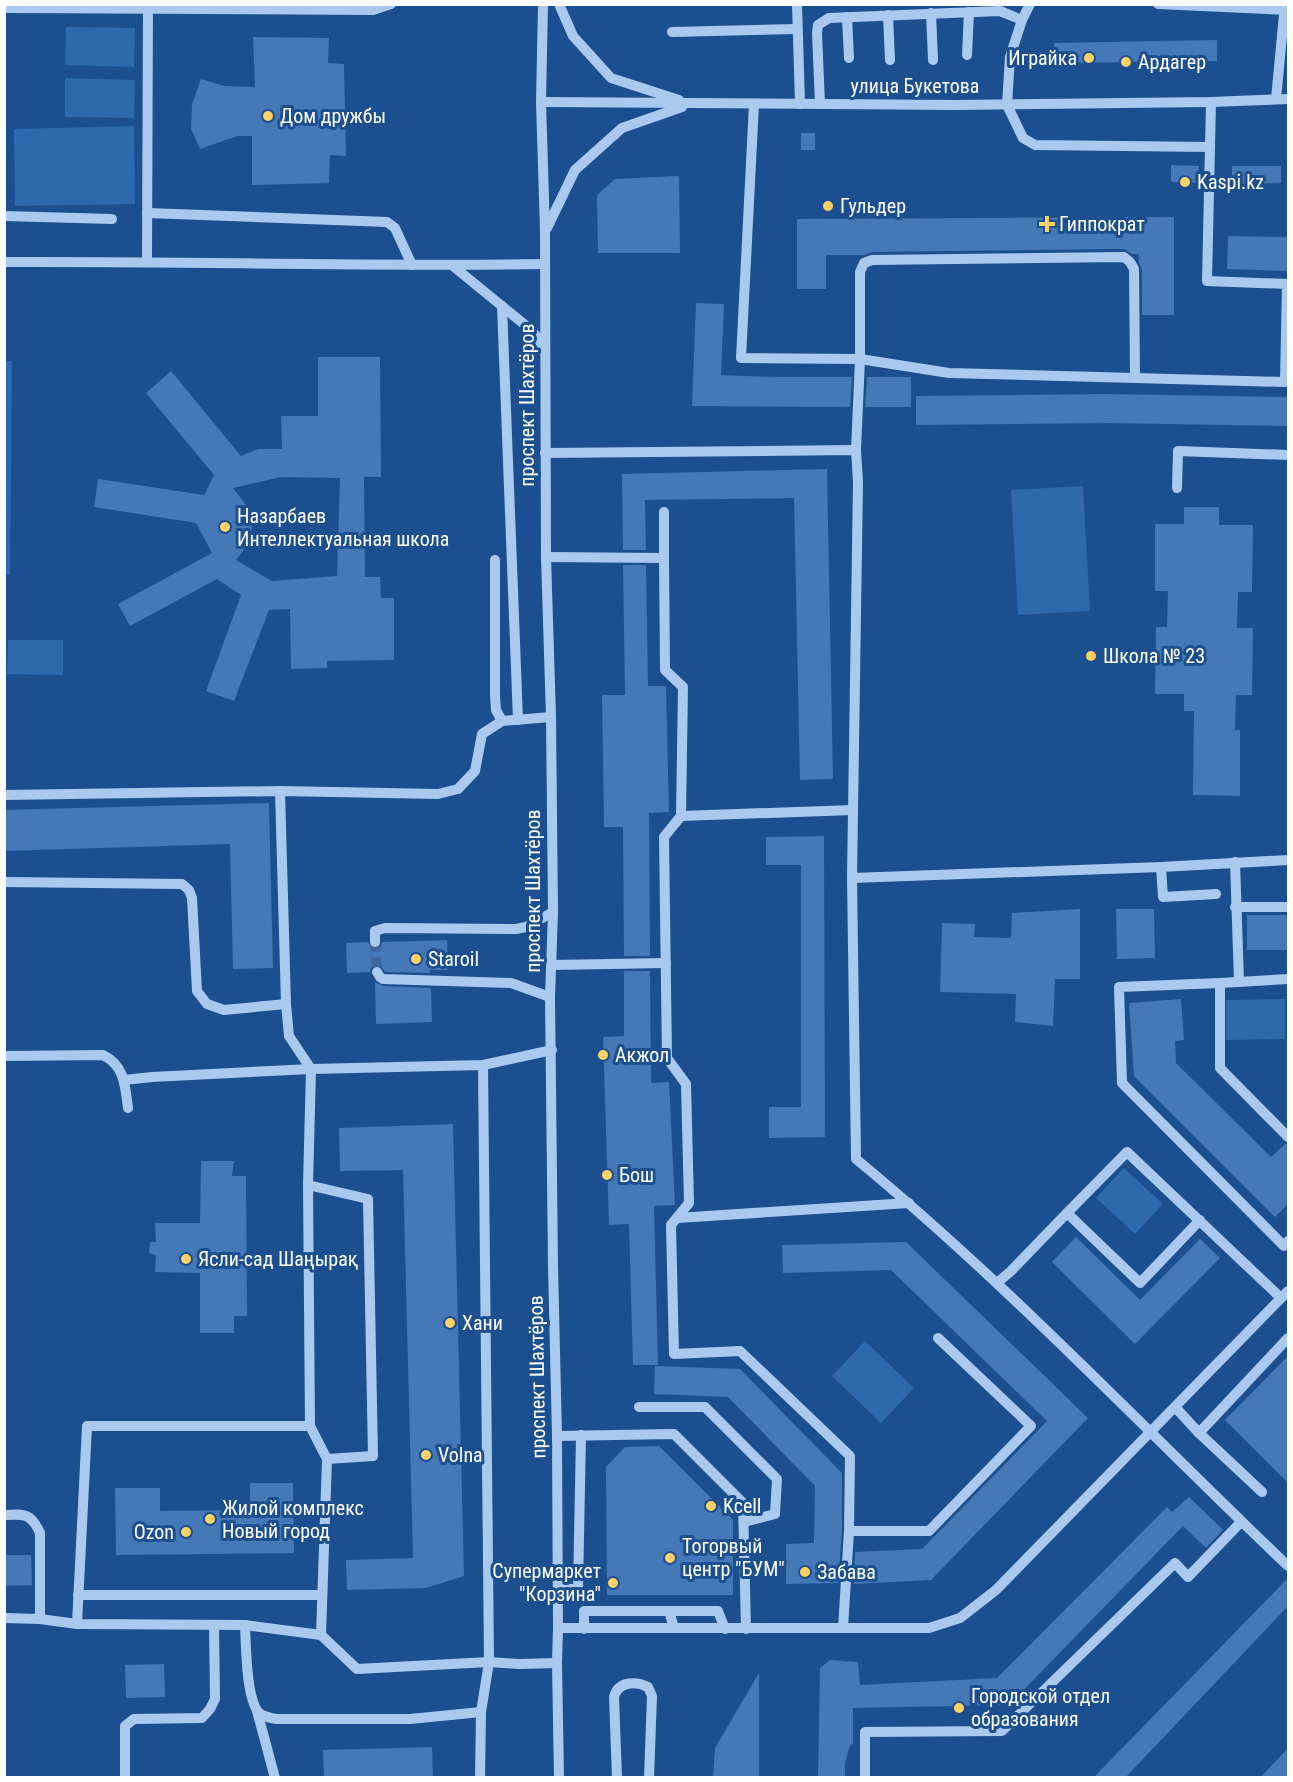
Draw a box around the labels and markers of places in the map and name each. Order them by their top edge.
place label: Играйка [1008,46,1077,70]
place label: Ардагер [1138,50,1206,74]
marker: Играйка [1082,51,1096,65]
marker: Ардагер [1119,55,1133,69]
place label: Дом дружбы [280,104,386,128]
marker: Дом дружбы [261,109,275,123]
place label: Kaspi.kz [1197,170,1264,194]
marker: Kaspi.kz [1178,175,1192,189]
place label: Гульдер [840,194,906,218]
marker: Гульдер [821,199,835,213]
place label: Гиппократ [1059,212,1145,236]
marker: Гиппократ [1040,217,1054,231]
place label: Назарбаев Интеллектуальная школа [237,504,449,551]
marker: Назарбаев Интеллектуальная школа [218,520,232,534]
place label: Школа № 23 [1103,644,1205,668]
marker: Школа № 23 [1084,649,1098,663]
place label: Staroil [428,947,479,971]
marker: Staroil [409,952,423,966]
place label: Акжол [615,1043,669,1067]
marker: Акжол [596,1048,610,1062]
place label: Бош [619,1163,654,1187]
marker: Бош [600,1168,614,1182]
place label: Ясли-сад Шаңырақ [198,1247,358,1271]
marker: Ясли-сад Шаңырақ [179,1252,193,1266]
place label: Хани [462,1311,503,1335]
marker: Хани [443,1316,457,1330]
place label: Volna [438,1443,483,1467]
marker: Volna [419,1448,433,1462]
place label: Kcell [723,1494,761,1518]
place label: Жилой комплекс Новый город [222,1496,364,1543]
marker: Kcell [704,1499,718,1513]
marker: Жилой комплекс Новый город [203,1512,217,1526]
place label: Ozon [134,1520,174,1544]
marker: Ozon [179,1525,193,1539]
place label: Тогорвый центр "БУМ" [682,1534,785,1581]
marker: Тогорвый центр "БУМ" [663,1551,677,1565]
place label: Супермаркет "Корзина" [492,1559,601,1606]
place label: Забава [817,1560,876,1584]
marker: Забава [798,1565,812,1579]
marker: Супермаркет "Корзина" [606,1576,620,1590]
place label: Городской отдел образования [971,1684,1110,1731]
marker: Городской отдел образования [952,1701,966,1715]

